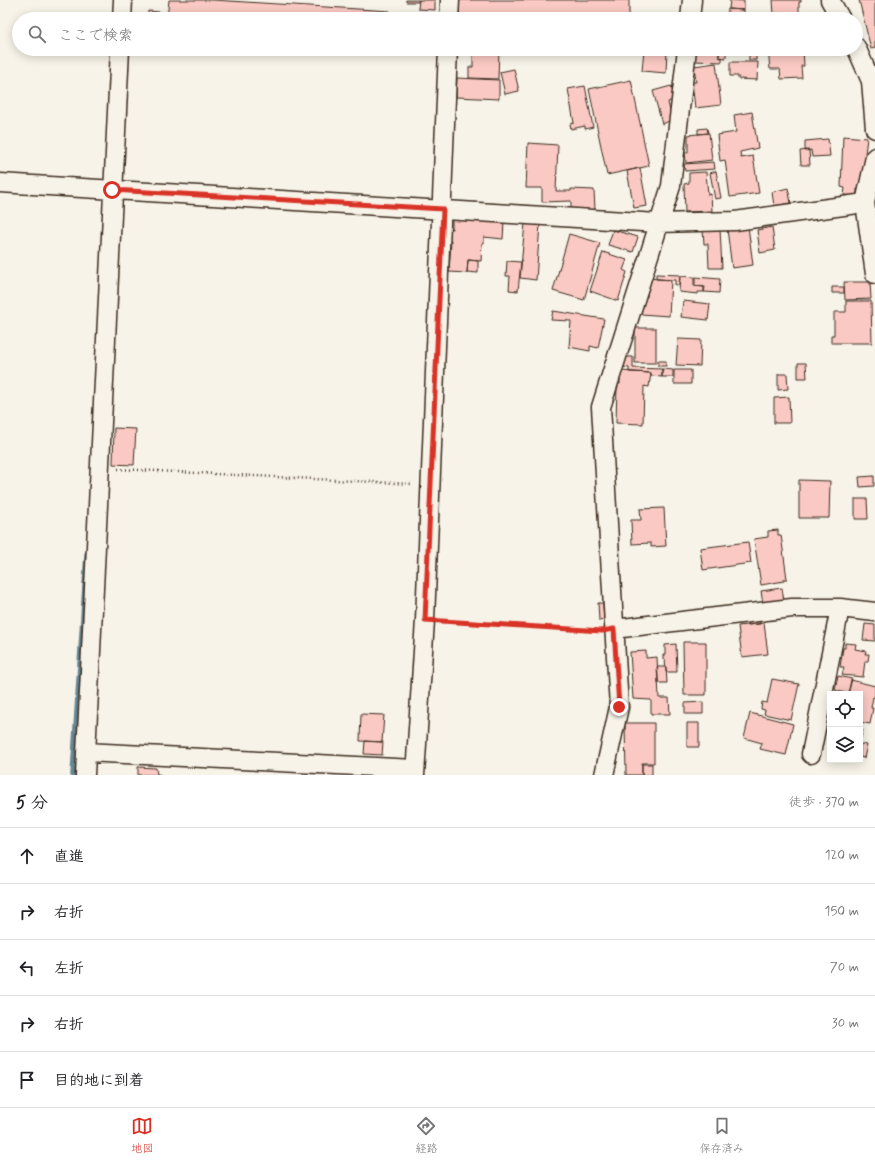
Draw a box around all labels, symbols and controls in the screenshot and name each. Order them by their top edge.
search box [12,12,863,56]
icon: search [26,23,48,45]
text: ここで検索 [58,26,133,46]
route start [103,181,121,199]
map controls [827,691,863,763]
button: locate [827,691,863,727]
route end [610,698,628,716]
button: layers [827,727,863,763]
text: 5 分 [16,792,48,814]
text: 徒歩 · 370 m [789,794,859,811]
icon: ahead [16,845,38,867]
text: 直進 [54,847,84,867]
text: 120 m [825,847,859,864]
icon: right [16,901,38,923]
text: 右折 [54,903,84,923]
text: 150 m [825,903,859,920]
icon: left [16,957,38,979]
text: 左折 [54,959,84,979]
text: 70 m [830,959,859,976]
icon: right [16,1013,38,1035]
text: 右折 [54,1015,84,1035]
text: 30 m [832,1015,859,1032]
icon: arrive [16,1069,38,1091]
text: 目的地に到着 [54,1071,144,1091]
tab: 地図 [131,1115,153,1156]
tab: 経路 [415,1115,437,1156]
tab: 保存済み [700,1115,744,1156]

